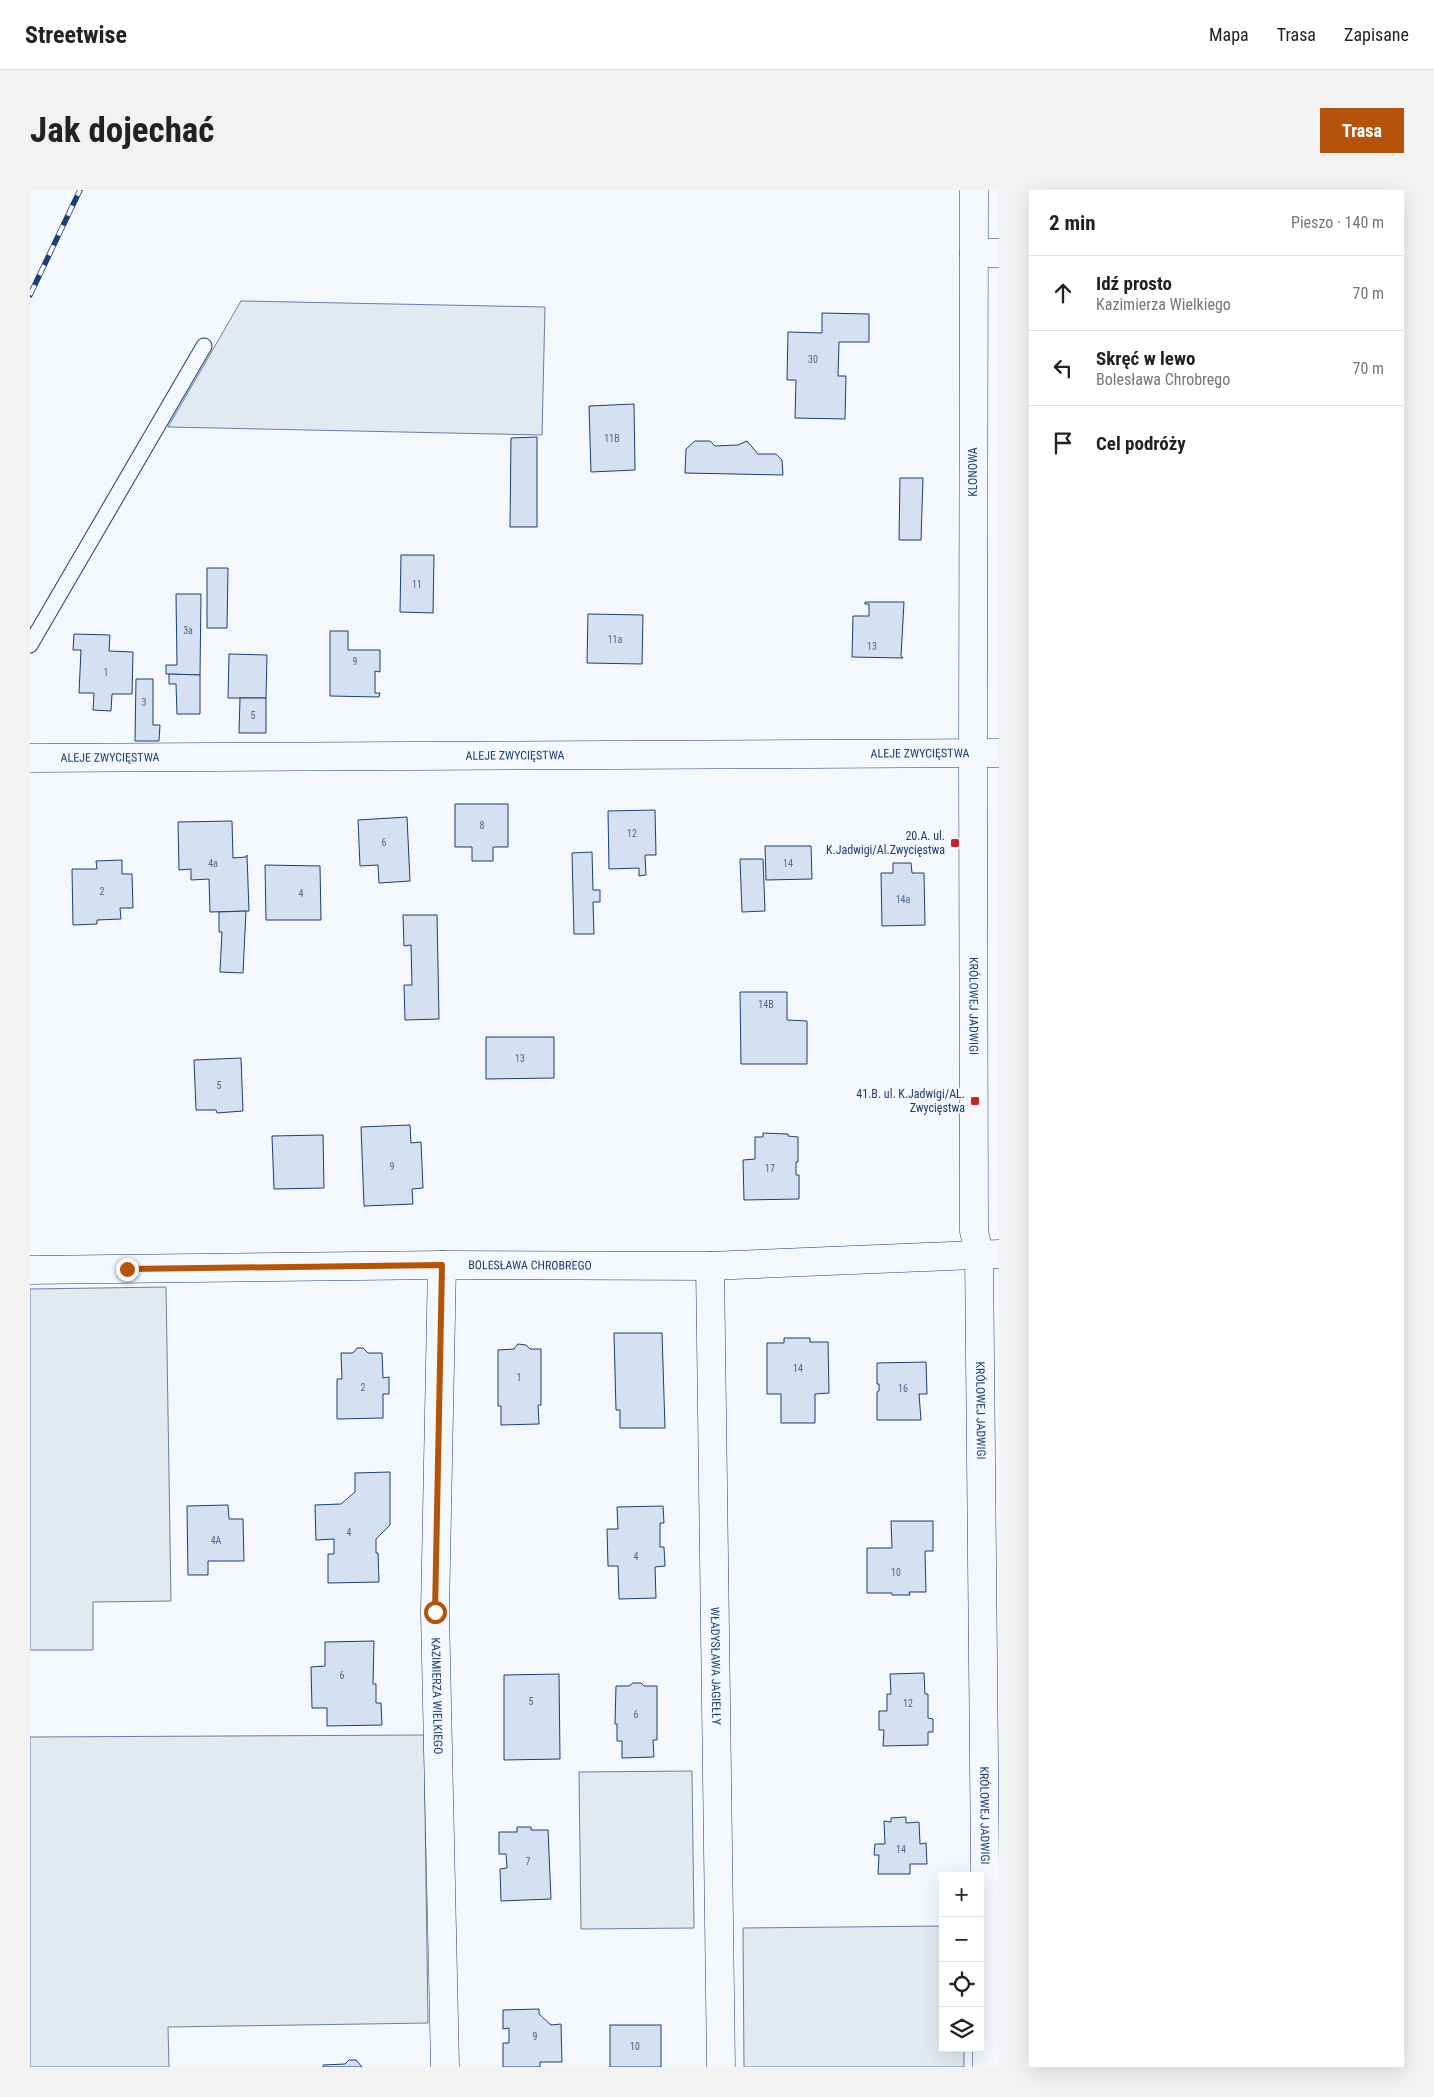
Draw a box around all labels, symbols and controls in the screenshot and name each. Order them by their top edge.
text: Streetwise [25,21,127,49]
text: Mapa [1209,24,1249,45]
text: Trasa [1277,24,1316,45]
text: Zapisane [1344,24,1409,45]
button: Trasa [1320,108,1404,153]
text: Jak dojechać [30,110,214,151]
text: 2 min [1049,211,1096,235]
text: Pieszo · 140 m [1291,213,1384,232]
text: Idź prosto [1096,272,1172,295]
icon: ahead [1049,279,1077,307]
text: 70 m [1352,284,1384,303]
text: Kazimierza Wielkiego [1096,295,1231,314]
text: Skręć w lewo [1096,347,1195,370]
house number: 30 [808,354,818,365]
icon: left [1049,354,1077,382]
text: 70 m [1352,359,1384,378]
text: Bolesława Chrobrego [1096,370,1230,389]
icon: arrive [1049,429,1077,457]
text: Cel podróży [1096,432,1186,455]
house number: 11B [604,433,620,444]
street label: KLONOWA [966,447,980,497]
house number: 11 [412,579,422,590]
house number: 3a [183,625,193,636]
house number: 11a [608,634,623,645]
house number: 13 [867,641,877,652]
house number: 9 [353,656,358,667]
house number: 1 [104,667,108,678]
house number: 3 [142,697,147,708]
house number: 5 [251,710,256,721]
street label: ALEJE ZWYCIĘSTWA [871,746,970,761]
street label: ALEJE ZWYCIĘSTWA [466,748,565,763]
street label: ALEJE ZWYCIĘSTWA [61,750,160,765]
house number: 8 [480,820,485,831]
house number: 12 [627,828,637,839]
place label: 20.A. ul. K.Jadwigi/Al.Zwycięstwa [826,829,945,857]
house number: 6 [382,837,387,848]
marker: 20.A. ul. K.Jadwigi/Al.Zwycięstwa [949,837,961,849]
house number: 4a [208,858,218,869]
house number: 14 [783,858,793,869]
house number: 2 [100,886,105,897]
house number: 4 [299,888,304,899]
house number: 14a [896,894,911,905]
street label: KRÓLOWEJ JADWIGI [966,957,981,1055]
house number: 14B [758,999,774,1010]
house number: 13 [515,1053,525,1064]
house number: 5 [217,1080,222,1091]
place label: 41.B. ul. K.Jadwigi/AL. Zwycięstwa [856,1087,965,1115]
marker: 41.B. ul. K.Jadwigi/AL. Zwycięstwa [969,1095,981,1107]
house number: 9 [390,1161,395,1172]
house number: 17 [765,1163,775,1174]
route end [116,1258,139,1281]
street label: BOLESŁAWA CHROBREGO [468,1258,592,1273]
street label: KRÓLOWEJ JADWIGI [973,1361,988,1460]
house number: 14 [793,1363,803,1374]
house number: 1 [517,1372,521,1383]
house number: 2 [361,1382,366,1393]
house number: 16 [898,1383,908,1394]
house number: 4 [347,1527,352,1538]
house number: 4A [211,1535,222,1546]
house number: 4 [634,1551,639,1562]
house number: 10 [891,1567,901,1578]
route start [424,1601,447,1624]
street label: WŁADYSŁAWA JAGIEŁŁY [708,1607,723,1726]
street label: KAZIMIERZA WIELKIEGO [429,1637,445,1754]
house number: 6 [340,1670,345,1681]
house number: 5 [529,1696,534,1707]
house number: 12 [903,1698,913,1709]
house number: 6 [634,1709,639,1720]
street label: KRÓLOWEJ JADWIGI [977,1766,992,1865]
house number: 14 [896,1844,906,1855]
house number: 7 [526,1856,531,1867]
map controls [939,1872,984,2052]
button: + [939,1872,984,1917]
button: − [939,1917,984,1962]
button: locate [939,1962,984,2007]
button: layers [939,2007,984,2052]
house number: 9 [533,2031,538,2042]
house number: 10 [630,2041,640,2052]

